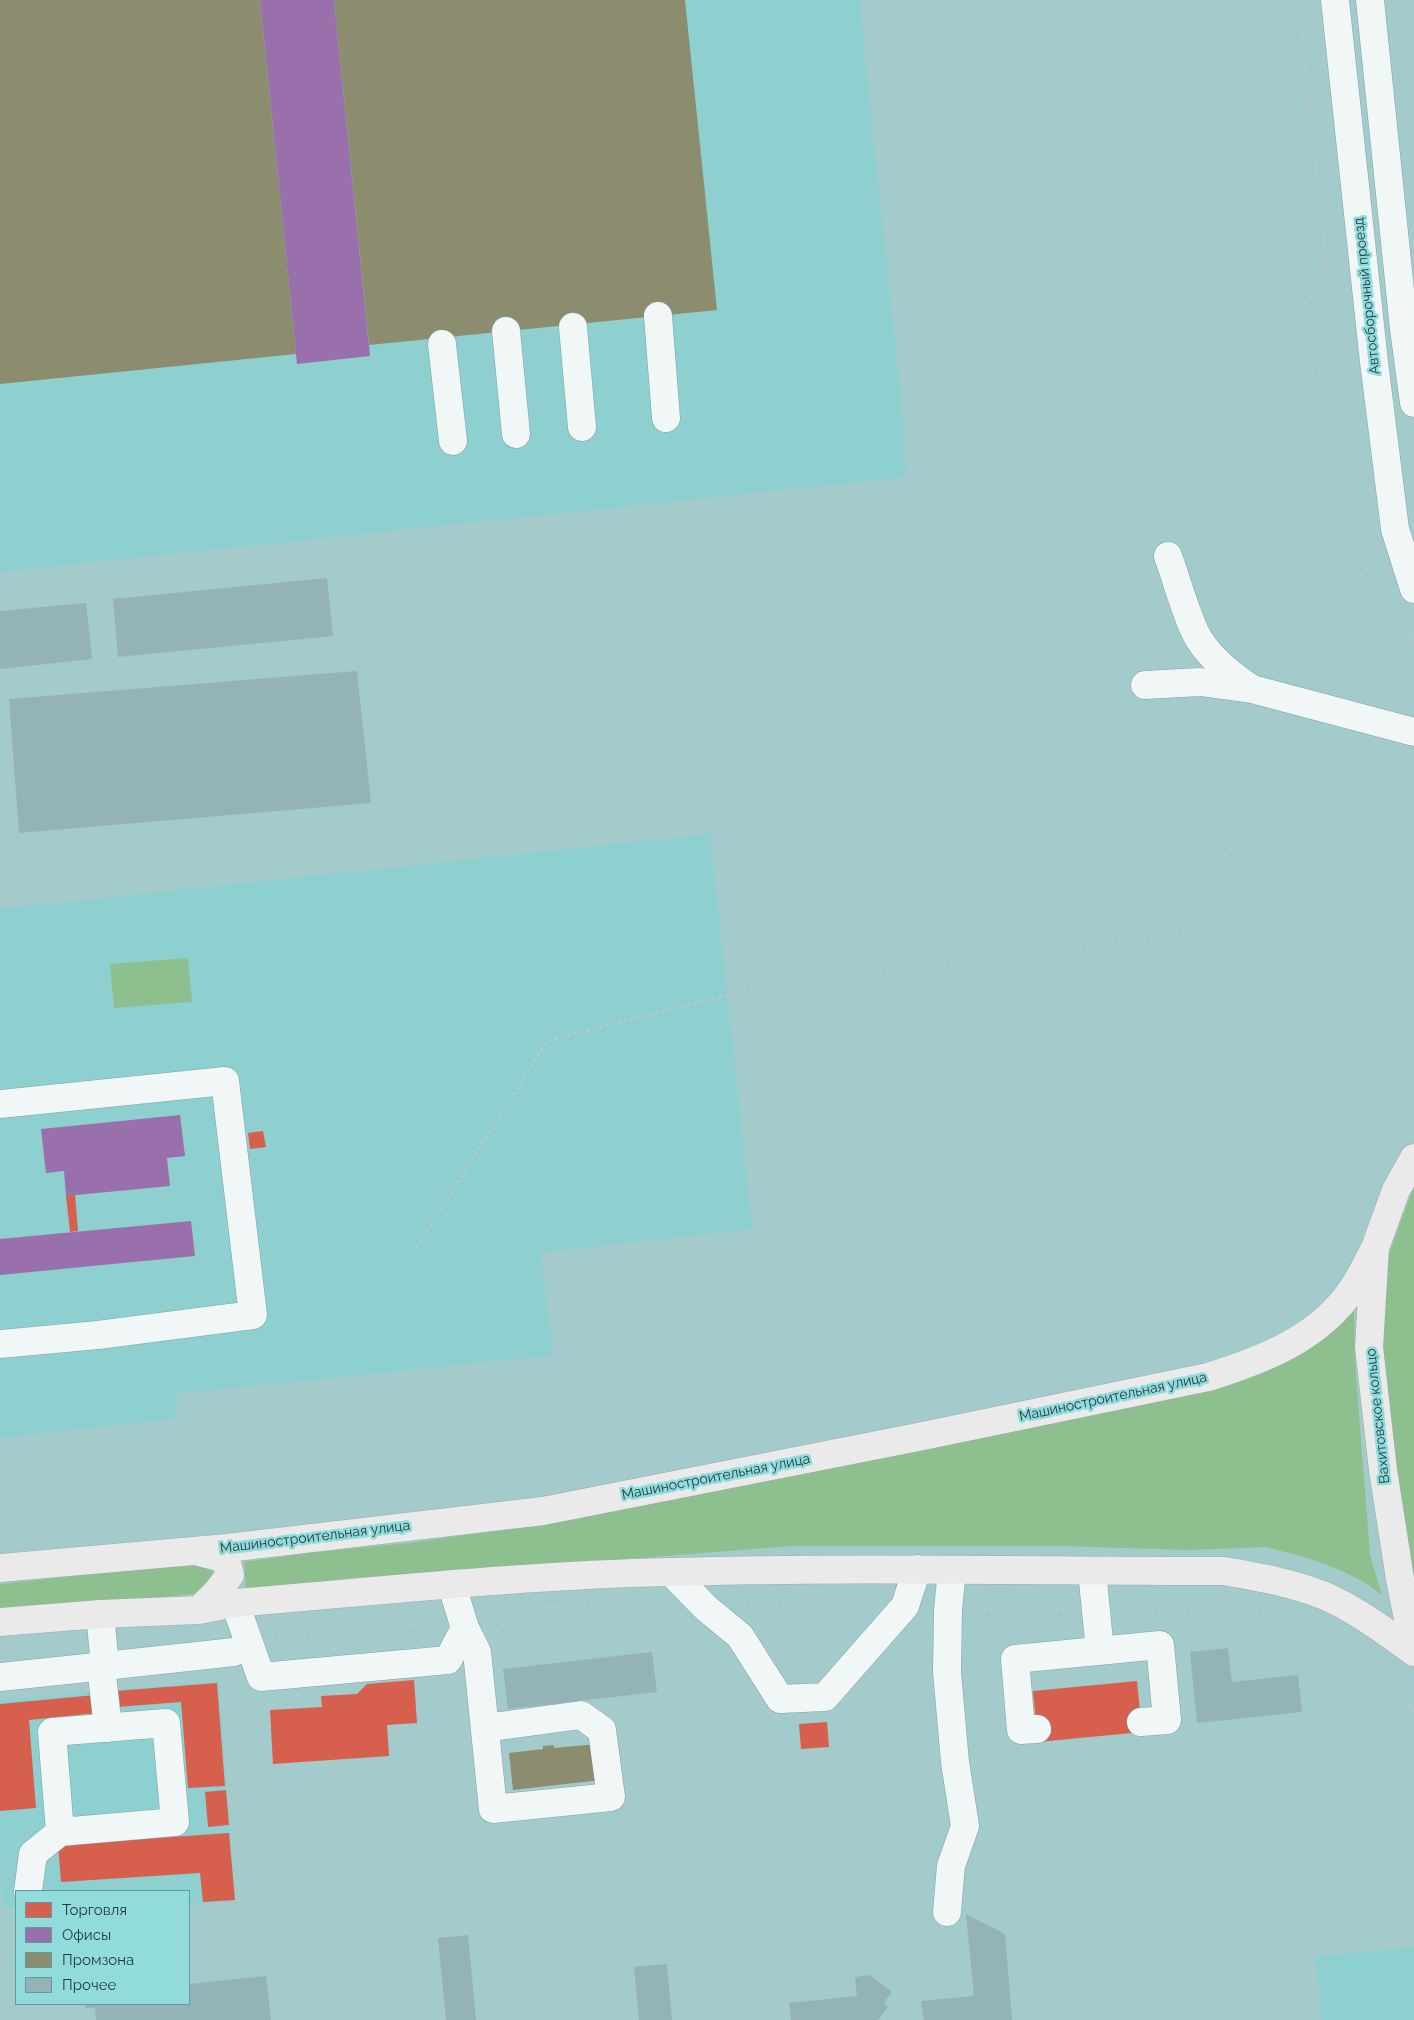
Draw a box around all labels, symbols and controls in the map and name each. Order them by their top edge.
street label: Автосборочный проезд [1350,217,1384,375]
street label: Вахитовское кольцо [1363,1347,1393,1485]
street label: Машиностроительная улица [1018,1369,1208,1425]
street label: Машиностроительная улица [620,1450,812,1504]
street label: Машиностроительная улица [219,1517,411,1557]
legend [15,1890,190,2005]
text: Торговля [62,1901,127,1919]
text: Офисы [62,1926,111,1944]
text: Промзона [62,1951,134,1969]
text: Прочее [62,1976,116,1994]

